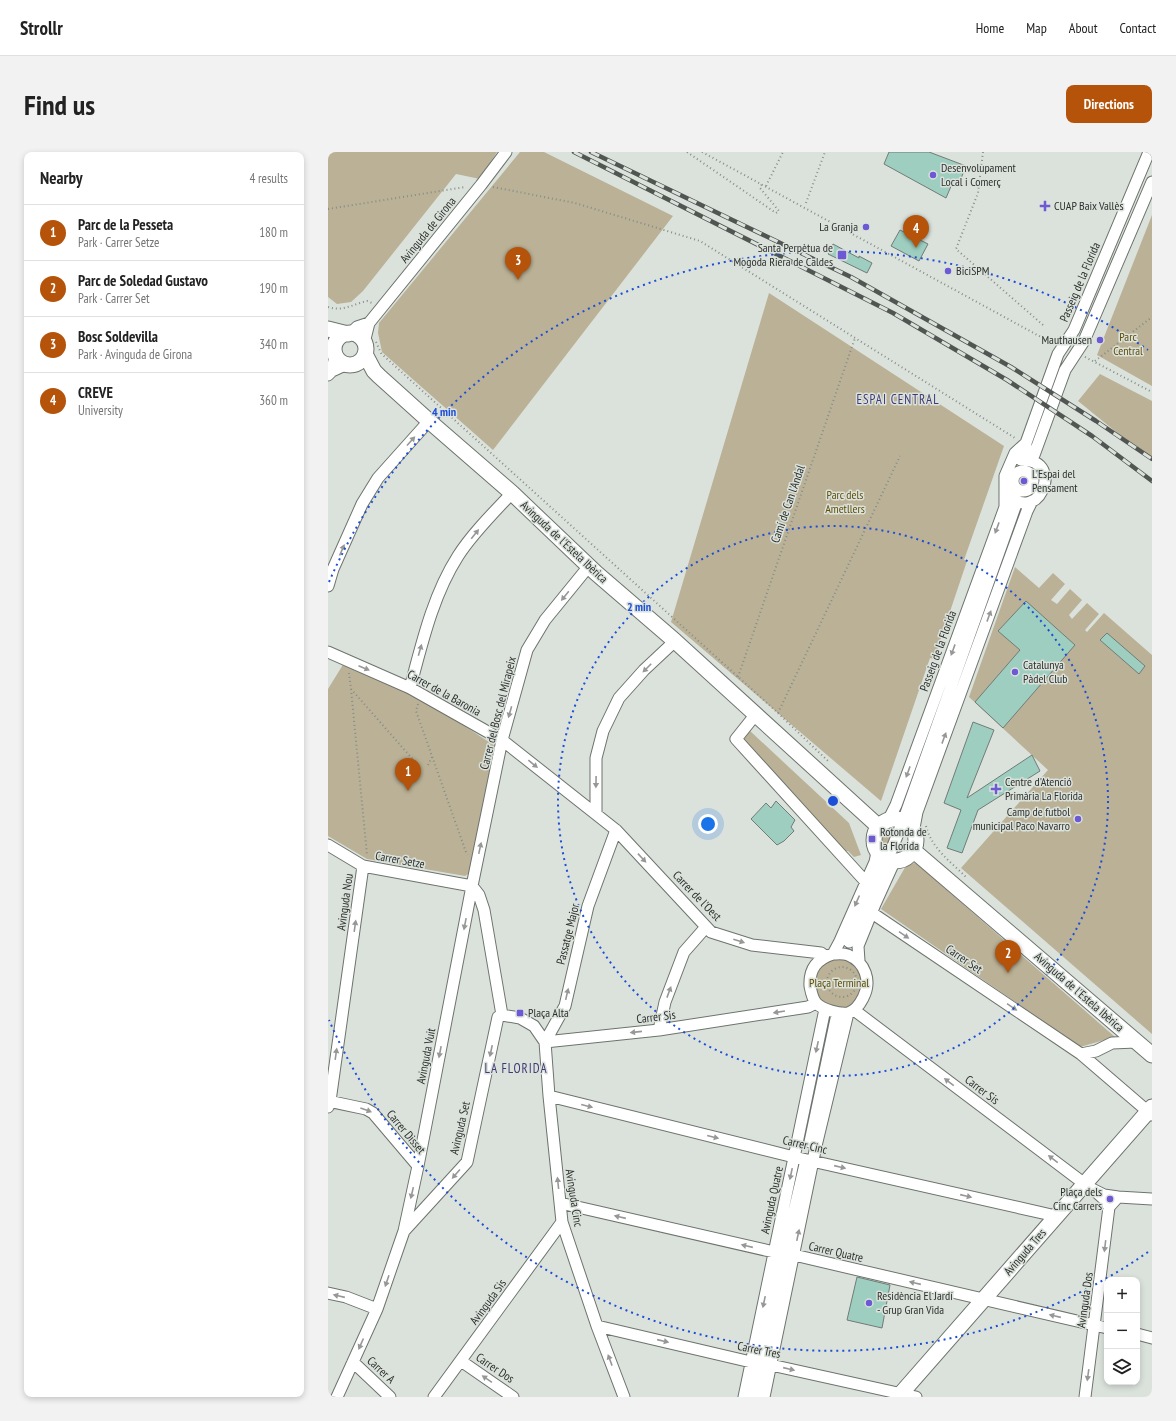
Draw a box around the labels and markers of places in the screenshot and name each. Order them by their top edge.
place label: Desenvolupament Local i Comerç [941,160,1016,189]
marker: Desenvolupament Local i Comerç [928,170,938,180]
place label: CUAP Baix Vallès [1054,198,1123,213]
marker: CUAP Baix Vallès [1039,200,1051,212]
pin: 4 [903,215,929,248]
place label: La Granja [819,219,858,234]
marker: La Granja [861,222,871,232]
place label: Santa Perpètua de Mogoda Riera de Caldes [733,240,833,269]
pin: 3 [505,247,531,280]
marker: Santa Perpètua de Mogoda Riera de Caldes [836,249,848,261]
place label: BiciSPM [956,263,989,278]
marker: BiciSPM [943,266,953,276]
place label: Mauthausen [1041,332,1092,347]
marker: Mauthausen [1095,335,1105,345]
place label: L'Espai del Pensament [1032,466,1078,495]
marker: L'Espai del Pensament [1019,476,1029,486]
place label: Catalunya Pàdel Club [1023,657,1067,686]
marker: Catalunya Pàdel Club [1010,667,1020,677]
pin: 1 [395,758,421,791]
place label: Centre d'Atenció Primària La Florida [1005,774,1083,803]
marker: Centre d'Atenció Primària La Florida [990,783,1002,795]
centre of rings [826,794,840,808]
place label: Camp de futbol municipal Paco Navarro [973,804,1070,833]
marker: Camp de futbol municipal Paco Navarro [1073,814,1083,824]
place label: Rotonda de la Florida [880,824,927,853]
marker: Rotonda de la Florida [867,834,877,844]
pin: 2 [995,940,1021,973]
place label: Plaça Alta [528,1005,569,1020]
marker: Plaça Alta [515,1008,525,1018]
place label: Plaça dels Cinc Carrers [1053,1184,1102,1213]
marker: Plaça dels Cinc Carrers [1105,1194,1115,1204]
place label: Residència El Jardí - Grup Gran Vida [877,1288,953,1317]
marker: Residència El Jardí - Grup Gran Vida [864,1298,874,1308]

